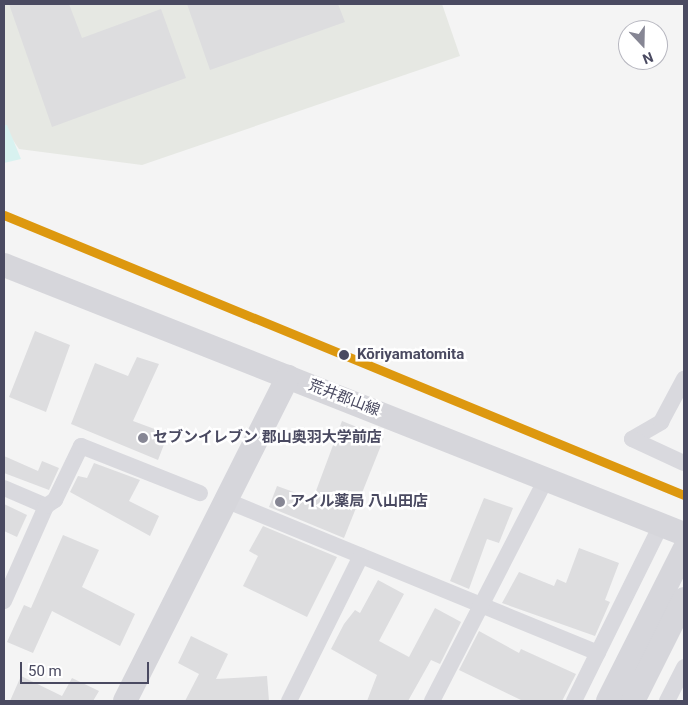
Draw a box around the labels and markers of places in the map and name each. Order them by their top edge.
marker: Kōriyamatomita [335,346,353,364]
place label: Kōriyamatomita [357,346,464,364]
place label: セブンイレブン 郡山奥羽大学前店 [153,429,382,447]
marker: セブンイレブン 郡山奥羽大学前店 [137,432,149,444]
place label: アイル薬局 八山田店 [290,493,429,511]
marker: アイル薬局 八山田店 [274,496,286,508]

